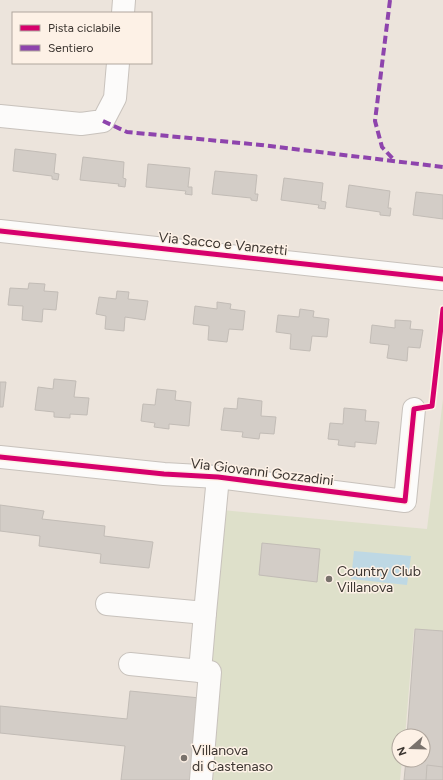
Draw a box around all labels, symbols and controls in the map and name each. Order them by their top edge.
legend [12,12,152,64]
text: Pista ciclabile [48,21,121,35]
text: Sentiero [48,41,94,55]
street label: Via Sacco e Vanzetti [158,229,288,259]
street label: Via Giovanni Gozzadini [189,455,335,489]
place label: Country Club Villanova [337,563,421,596]
marker: Country Club Villanova [324,574,334,584]
north arrow [391,728,431,768]
place label: Villanova di Castenaso [192,742,273,775]
text: N [395,745,410,757]
marker: Villanova di Castenaso [179,753,189,763]

